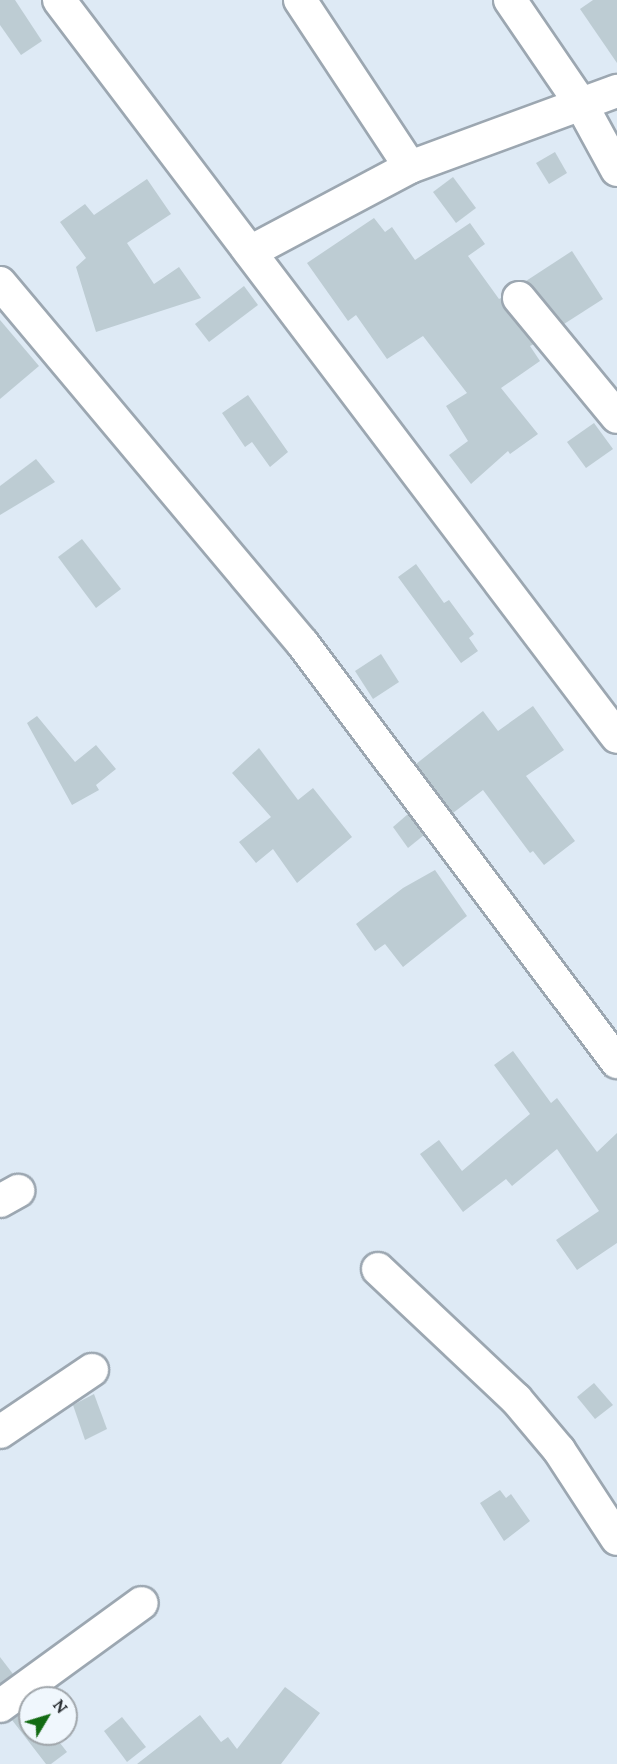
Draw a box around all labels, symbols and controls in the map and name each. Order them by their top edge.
north arrow [18,1686,78,1746]
text: N [49,1695,72,1717]

